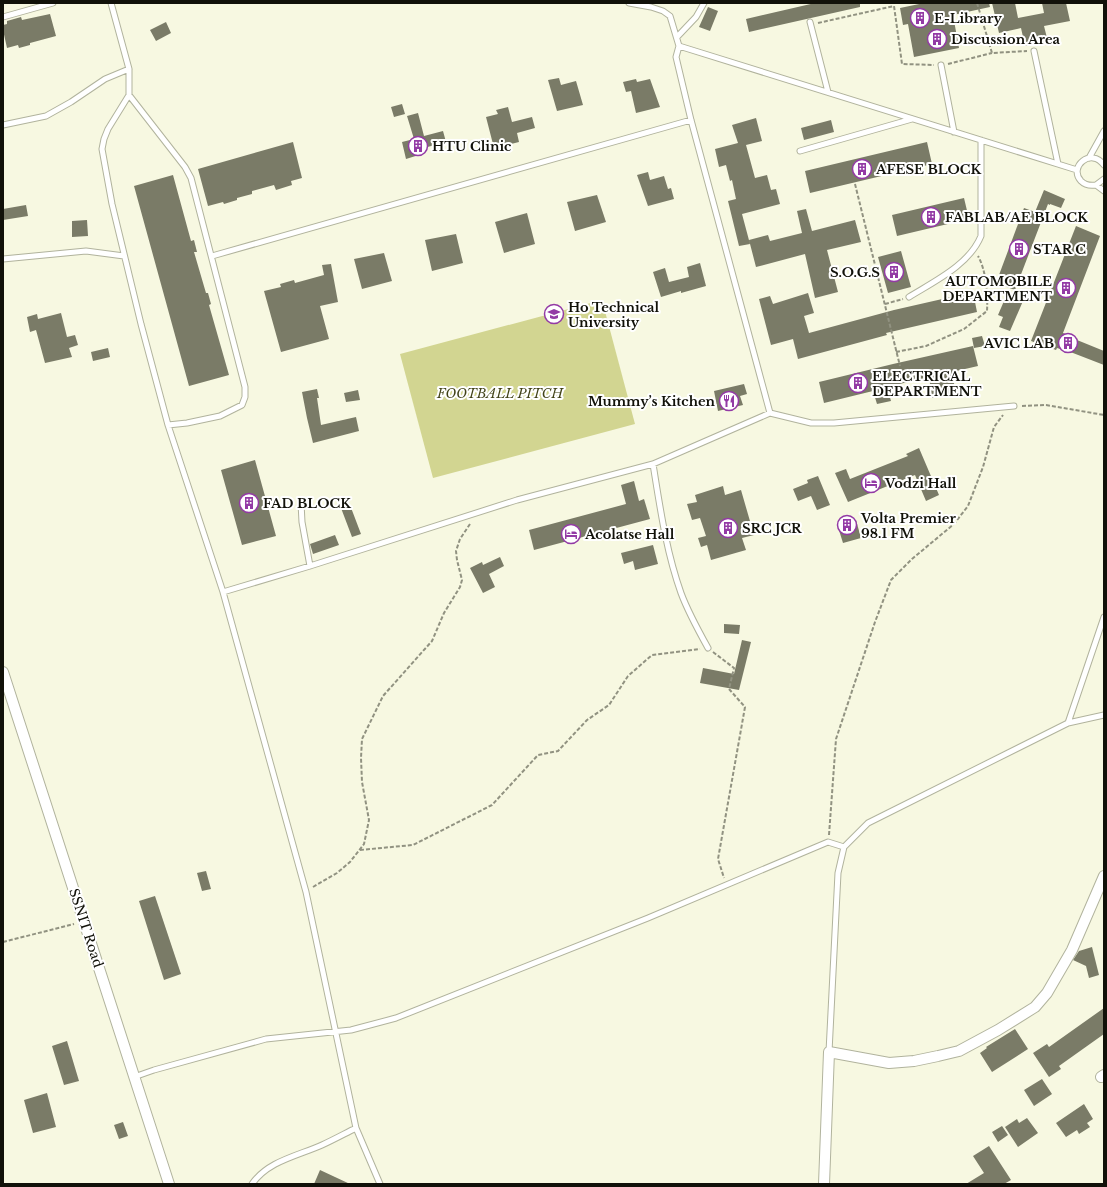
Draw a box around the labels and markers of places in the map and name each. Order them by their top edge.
building icon: E-Library [909,7,931,29]
place label: E-Library [934,10,1002,27]
building icon: Discussion Area [926,28,948,50]
place label: Discussion Area [951,31,1061,48]
building icon: HTU Clinic [407,135,429,157]
place label: HTU Clinic [432,138,511,155]
building icon: AFESE BLOCK [851,158,873,180]
place label: AFESE BLOCK [875,161,982,178]
building icon: FABLAB/AE BLOCK [920,206,942,228]
place label: FABLAB/AE BLOCK [945,209,1088,226]
building icon: STAR C [1008,238,1030,260]
place label: STAR C [1033,241,1086,258]
building icon: S.O.G.S [883,261,905,283]
place label: S.O.G.S [830,264,880,281]
place label: AUTOMOBILE DEPARTMENT [942,273,1052,305]
building icon: AUTOMOBILE DEPARTMENT [1055,277,1077,299]
place label: Ho Technical University [568,299,660,331]
school or university icon: Ho Technical University [543,303,565,325]
building icon: AVIC LAB [1057,332,1079,354]
place label: AVIC LAB [983,335,1054,352]
place label: ELECTRICAL DEPARTMENT [872,368,982,400]
building icon: ELECTRICAL DEPARTMENT [847,372,869,394]
restaurant icon: Mummy’s Kitchen [718,390,740,412]
place label: Mummy’s Kitchen [588,393,716,410]
hotel icon: Vodzi Hall [860,472,882,494]
place label: Vodzi Hall [884,475,957,492]
building icon: FAD BLOCK [238,492,260,514]
place label: FAD BLOCK [263,495,351,512]
place label: Volta Premier 98.1 FM [860,510,956,542]
building icon: Volta Premier 98.1 FM [836,514,858,536]
building icon: SRC JCR [717,517,739,539]
place label: SRC JCR [742,520,803,537]
hotel icon: Acolatse Hall [560,523,582,545]
place label: Acolatse Hall [584,526,675,543]

